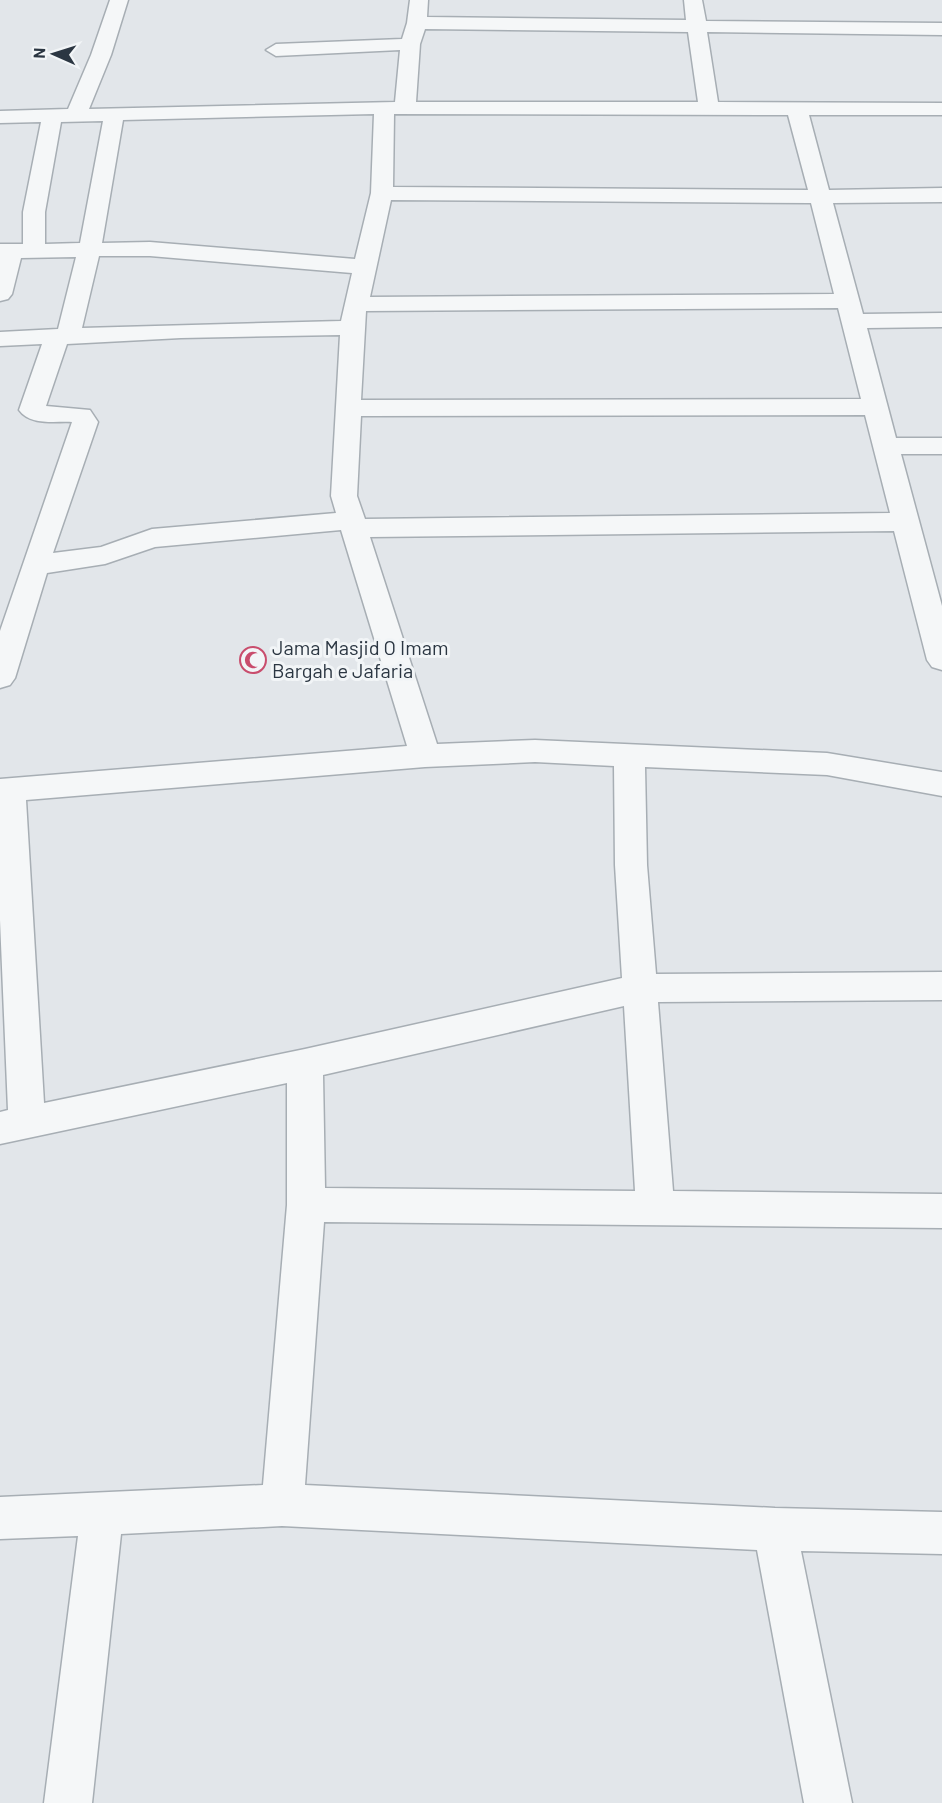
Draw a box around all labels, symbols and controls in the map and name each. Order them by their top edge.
north arrow [24,24,84,84]
text: N [29,47,48,59]
place label: Jama Masjid O Imam Bargah e Jafaria [272,635,449,682]
mosque icon: Jama Masjid O Imam Bargah e Jafaria [238,645,268,675]

